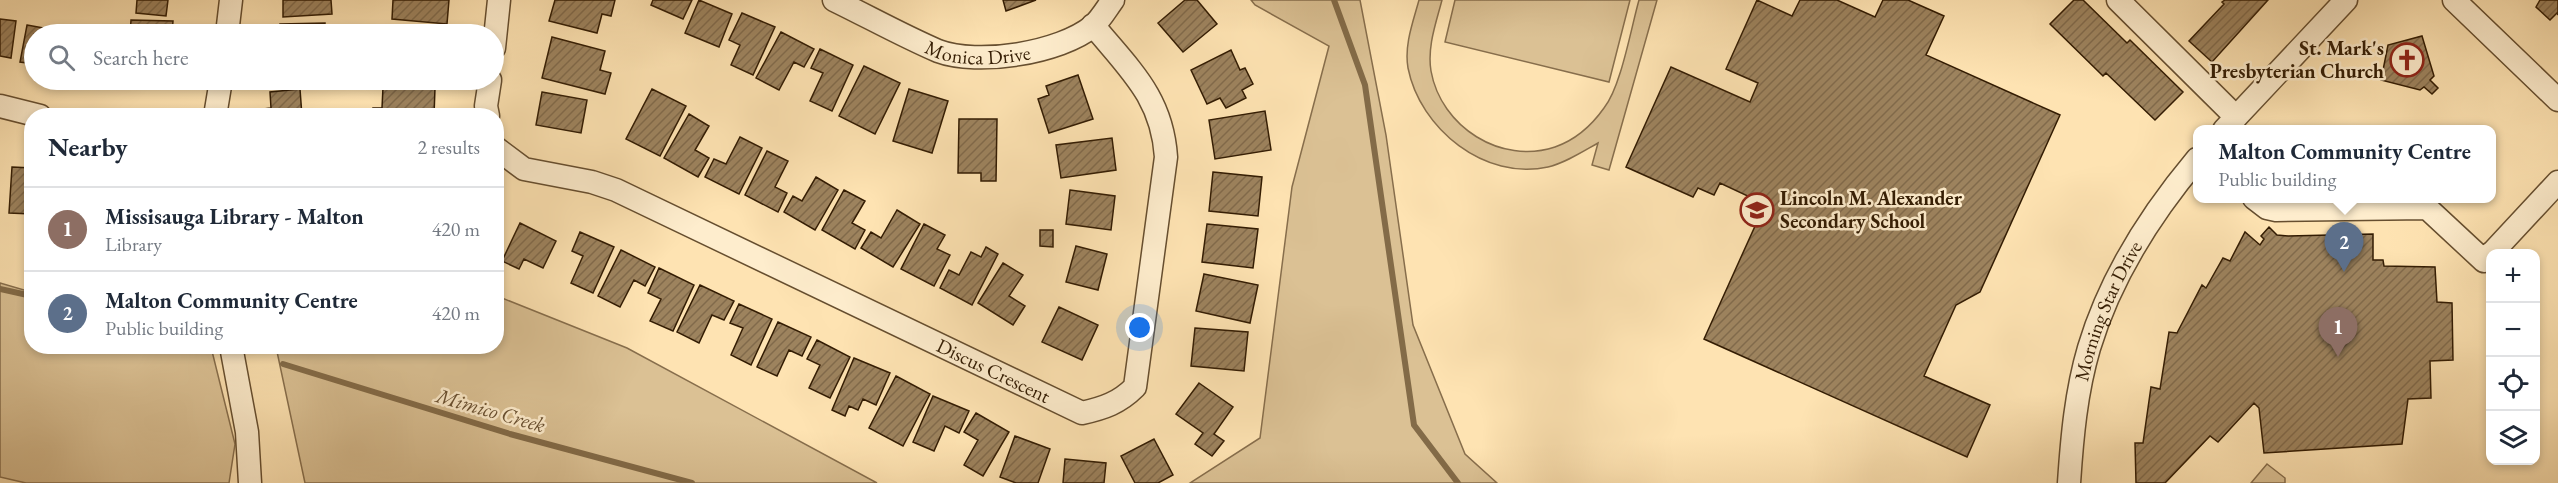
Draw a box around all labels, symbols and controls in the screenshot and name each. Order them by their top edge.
search box [24,24,504,90]
street label: Monica Drive [921,34,1033,70]
place label: St. Mark's Presbyterian Church [2210,35,2384,84]
icon: search [45,41,78,74]
church icon: St. Mark's Presbyterian Church [2389,42,2425,78]
text: Search here [93,43,188,72]
popup [2193,125,2496,203]
text: Nearby [48,130,128,164]
text: 2 results [417,134,480,160]
text: Malton Community Centre [2218,137,2471,166]
text: Public building [2218,166,2336,192]
place label: Lincoln M. Alexander Secondary School [1780,185,1963,234]
school or university icon: Lincoln M. Alexander Secondary School [1739,192,1775,228]
text: Missisauga Library - Malton [105,202,364,231]
text: 1 [62,216,73,242]
text: 420 m [432,216,480,242]
pin: 2 [2324,222,2364,272]
text: Library [105,231,162,257]
street label: Morning Star Drive [2068,236,2148,384]
map controls [2486,249,2540,465]
button: + [2486,249,2540,303]
text: Malton Community Centre [105,286,358,315]
text: 2 [62,300,73,326]
text: 420 m [432,300,480,326]
button: − [2486,303,2540,357]
pin: 1 [2318,308,2358,357]
your location [1125,313,1154,342]
text: Public building [105,315,223,341]
street label: Discus Crescent [932,332,1055,409]
button: locate [2486,357,2540,411]
water label: Mimico Creek [432,381,549,439]
button: layers [2486,411,2540,465]

